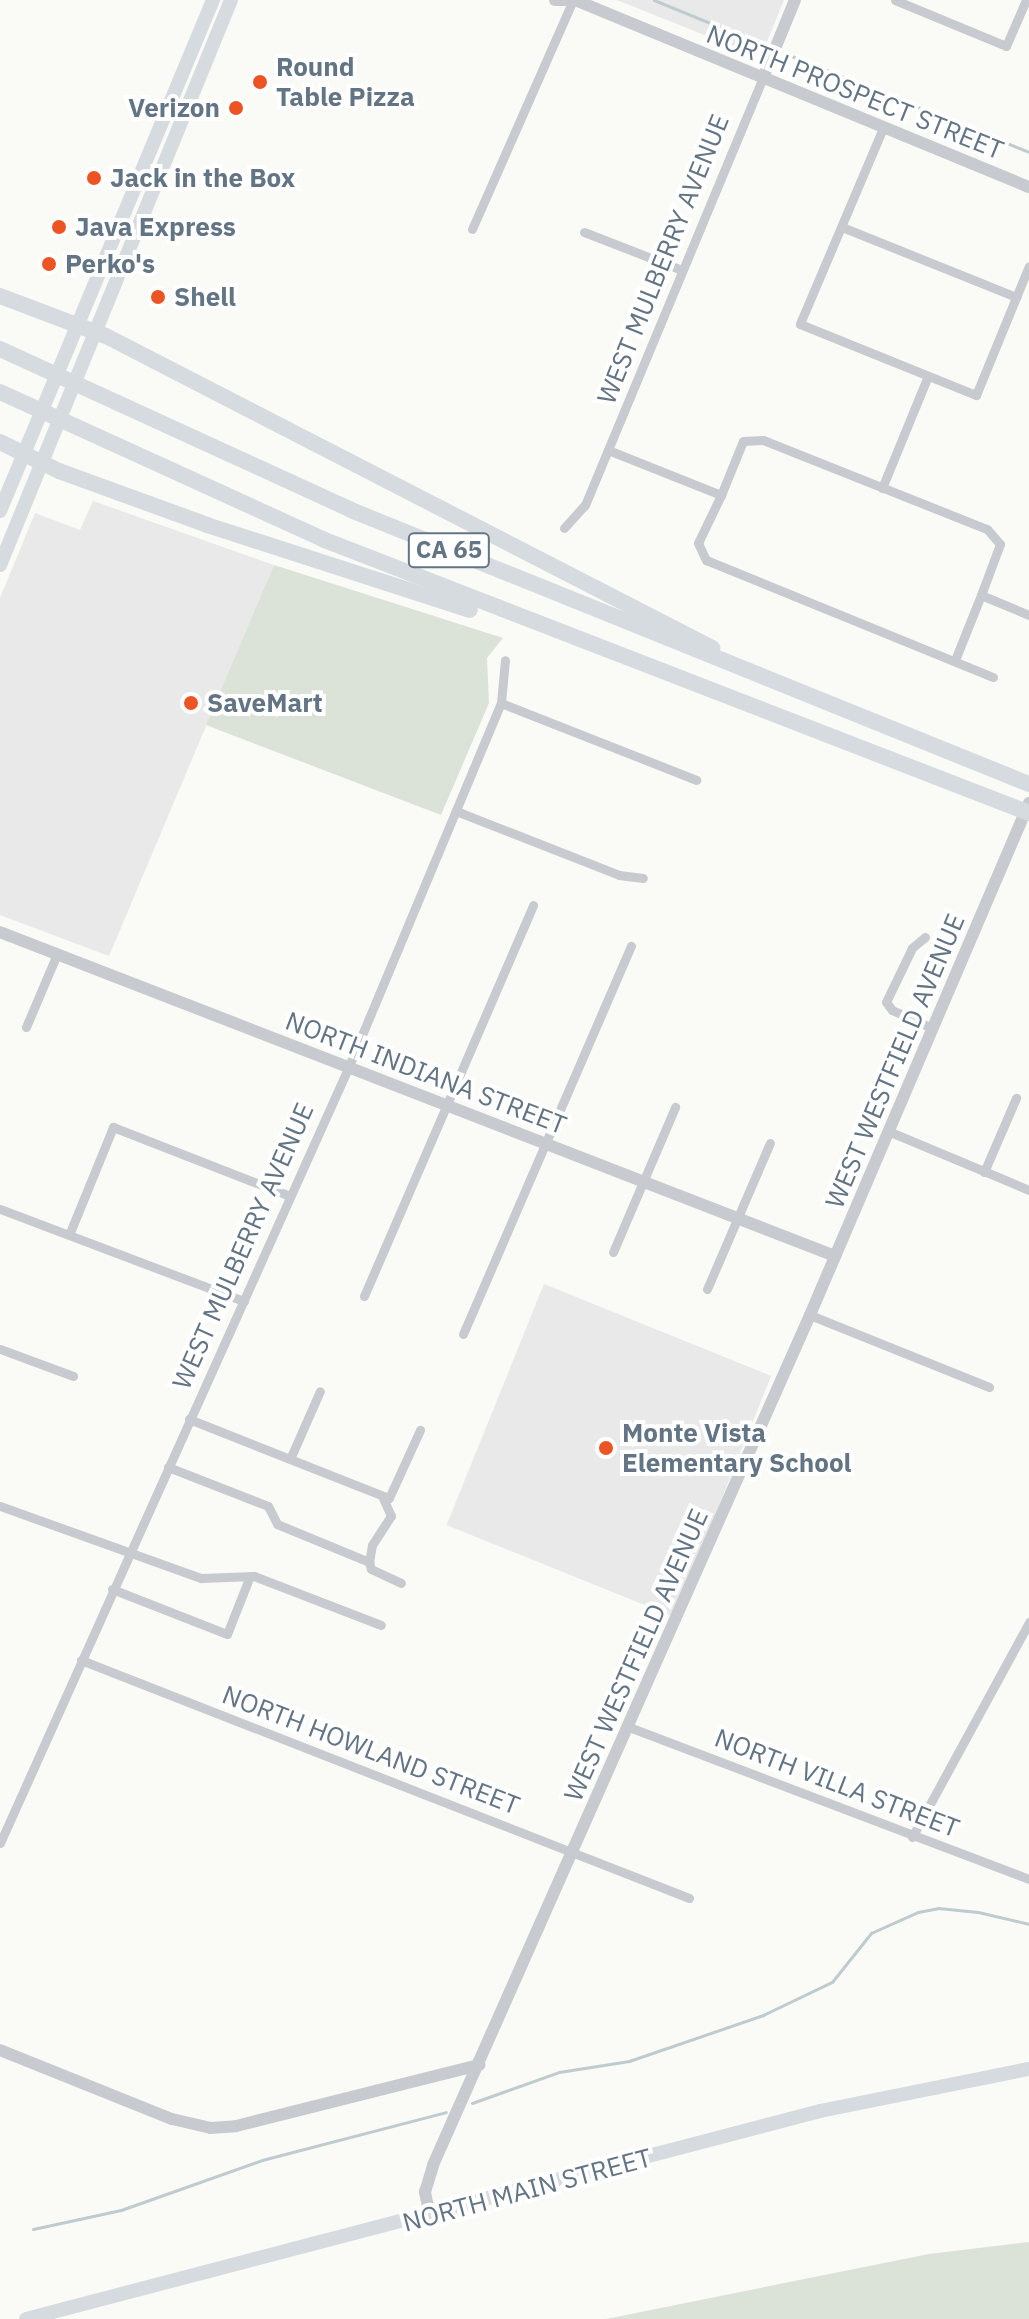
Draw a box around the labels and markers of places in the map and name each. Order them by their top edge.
place label: Round Table Pizza [276,51,415,112]
marker: Round Table Pizza [251,73,269,91]
place label: Verizon [128,92,220,124]
marker: Verizon [227,99,245,117]
place label: Jack in the Box [110,162,295,194]
marker: Jack in the Box [85,169,103,187]
place label: Java Express [75,211,236,243]
marker: Java Express [50,218,68,236]
place label: Perko's [65,248,155,280]
marker: Perko's [40,255,58,273]
place label: Shell [174,281,236,313]
marker: Shell [149,288,167,306]
place label: SaveMart [207,687,323,719]
marker: SaveMart [182,694,200,712]
place label: Monte Vista Elementary School [622,1417,851,1478]
marker: Monte Vista Elementary School [597,1439,615,1457]

